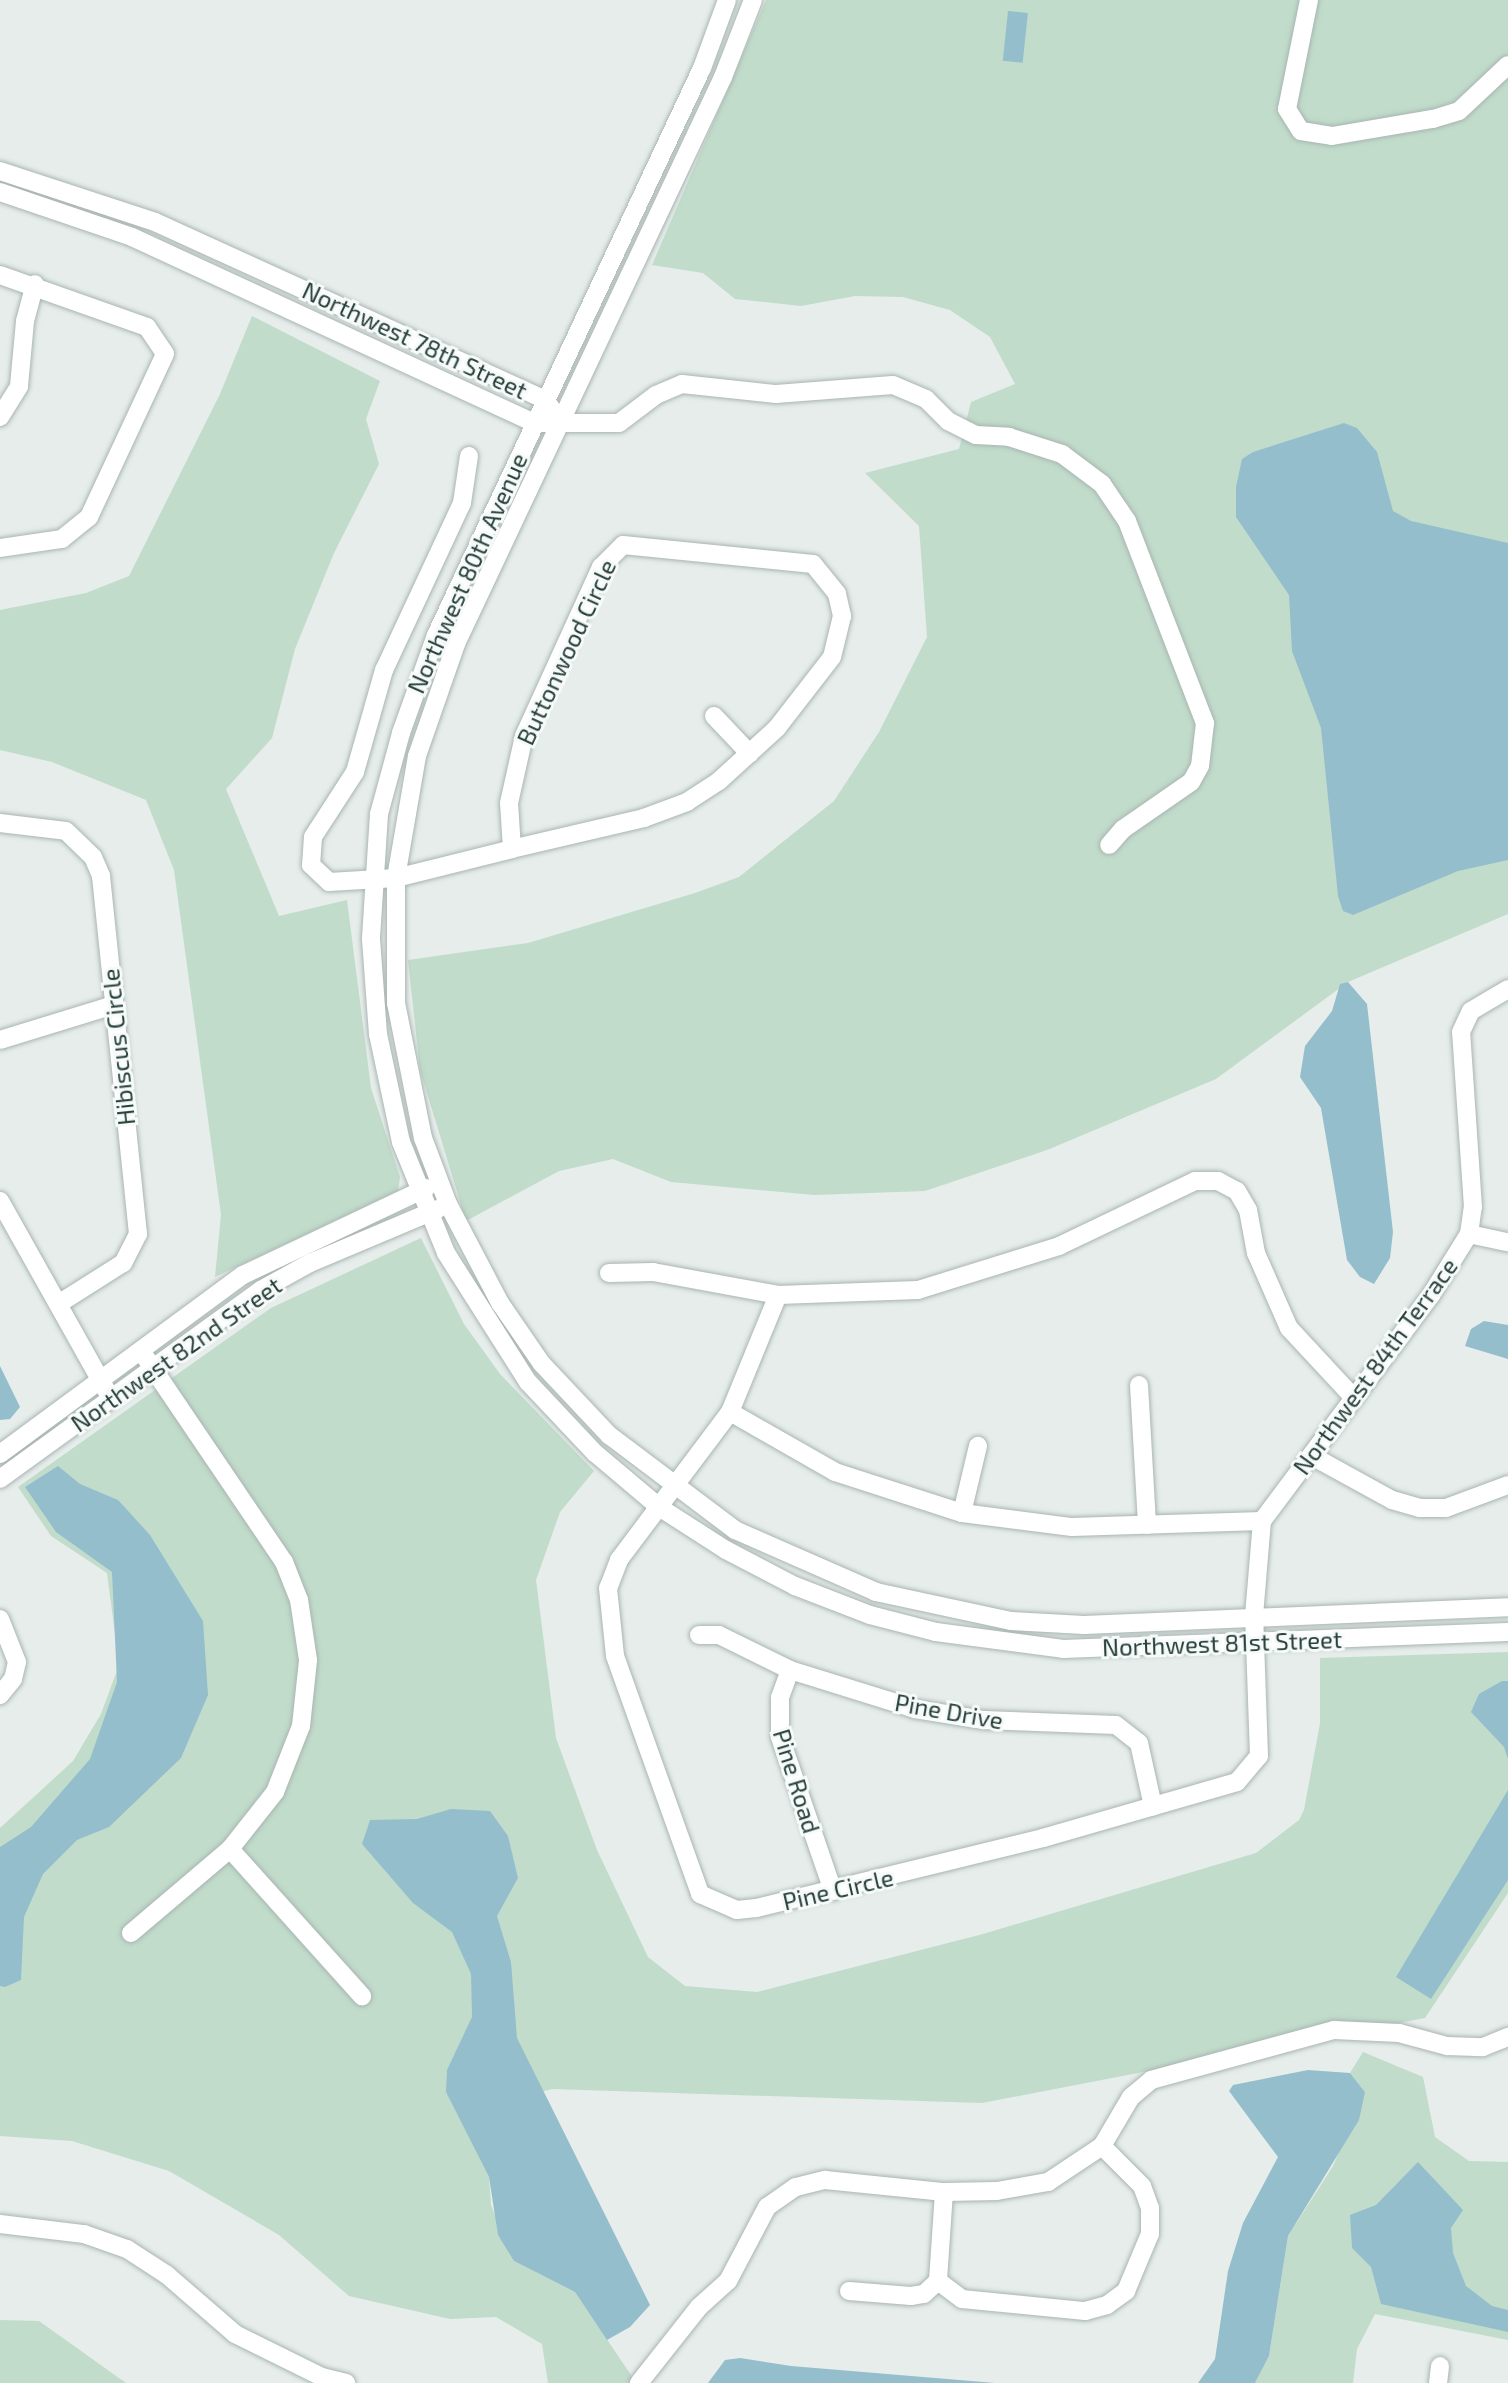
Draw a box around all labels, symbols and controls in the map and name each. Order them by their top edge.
street label: Northwest 78th Street [298,275,532,405]
street label: Northwest 80th Avenue [401,448,533,698]
street label: Buttonwood Circle [510,555,622,749]
street label: Hibiscus Circle [95,967,141,1127]
street label: Northwest 84th Terrace [1287,1252,1463,1480]
street label: Northwest 82nd Street [65,1270,287,1438]
street label: Northwest 81st Street [1102,1624,1342,1662]
street label: Pine Drive [893,1687,1005,1735]
street label: Pine Road [768,1725,826,1837]
street label: Pine Circle [780,1862,896,1916]

